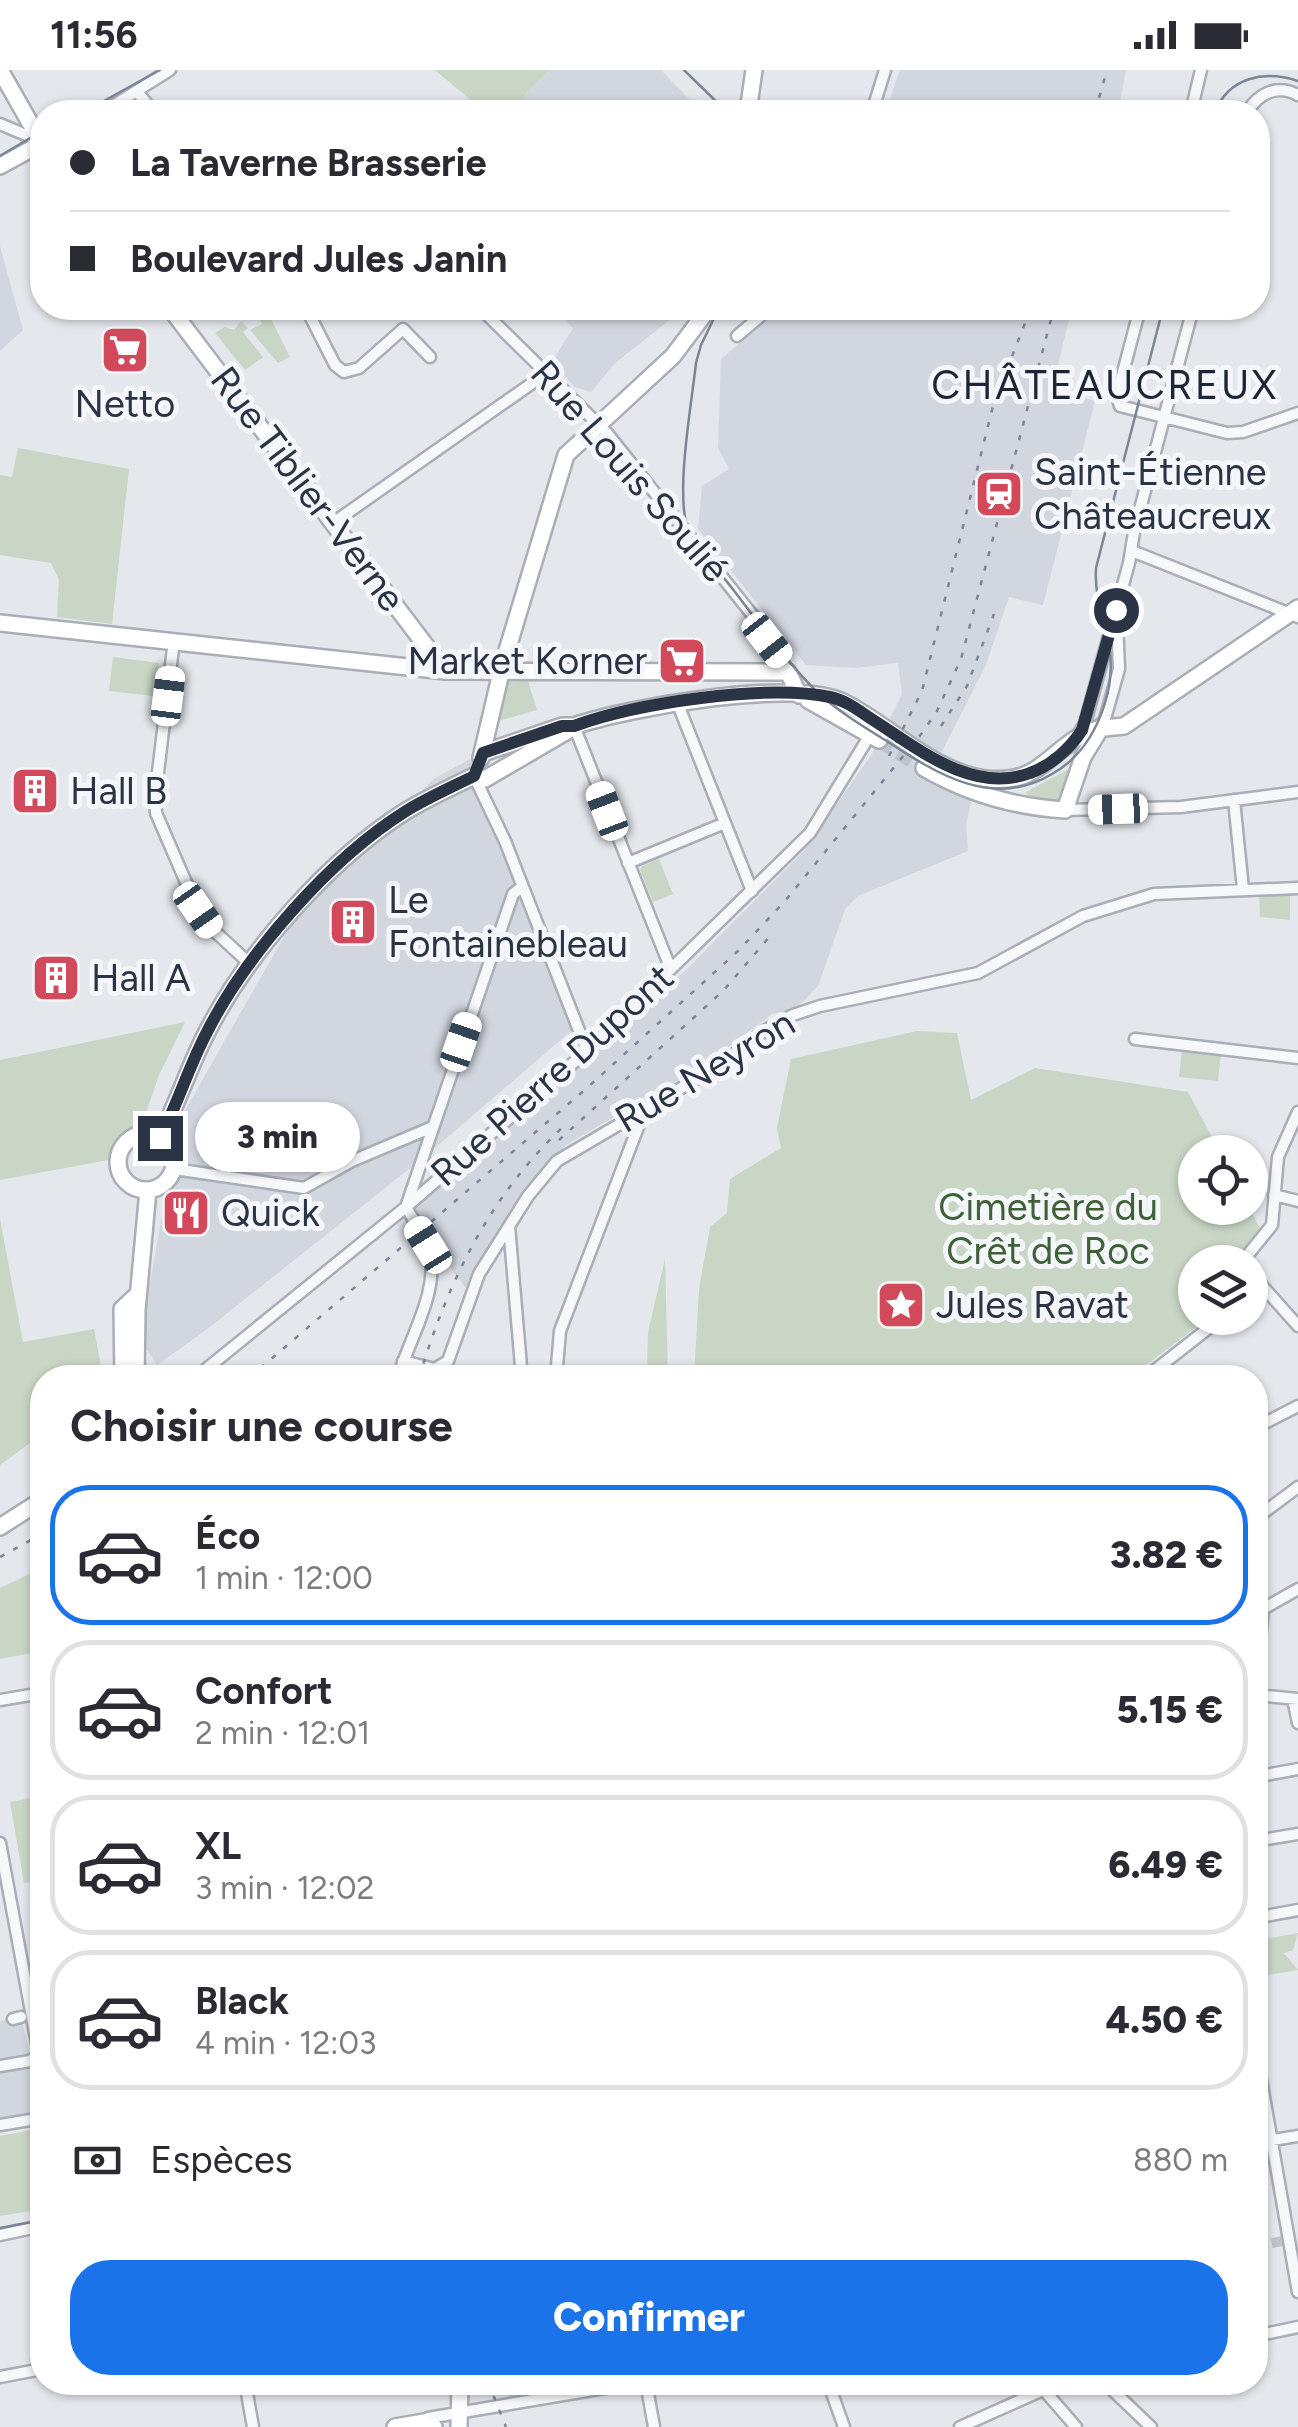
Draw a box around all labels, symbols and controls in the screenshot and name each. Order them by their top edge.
text: 11:56 [50,12,138,58]
text: La Taverne Brasserie [130,140,487,186]
text: Boulevard Jules Janin [130,236,507,282]
supermarket icon: Netto [99,324,151,376]
street label: Rue Louis Soulié [521,351,739,591]
street label: Rue Tiblier-Verne [201,358,415,620]
district label: CHÂTEAUCREUX [931,361,1279,409]
place label: Netto [75,381,175,427]
place label: Saint-Étienne Châteaucreux [1034,449,1271,539]
station icon: Saint-Étienne Châteaucreux [973,468,1025,520]
route start [1094,588,1139,633]
car [737,607,797,673]
supermarket icon: Market Korner [656,635,708,687]
place label: Market Korner [408,638,647,684]
car [149,664,187,728]
building icon: Hall B [9,765,61,817]
place label: Hall B [70,768,167,814]
car [582,778,632,844]
car [1087,793,1149,825]
car [169,877,227,943]
place label: Le Fontainebleau [388,877,628,967]
building icon: Le Fontainebleau [327,896,379,948]
building icon: Hall A [30,952,82,1004]
street label: Rue Pierre Dupont [421,954,683,1196]
place label: Hall A [91,955,191,1001]
street label: Rue Neyron [607,1000,803,1142]
car [437,1009,485,1075]
callout: 3 min [195,1103,360,1173]
route end [138,1116,183,1161]
text: 3 min [237,1118,318,1156]
map controls [1178,1135,1268,1335]
button: locate [1178,1135,1268,1225]
park label: Cimetière du Crêt de Roc [938,1184,1158,1274]
restaurant icon: Quick [160,1187,212,1239]
place label: Quick [221,1190,320,1236]
car [399,1212,457,1278]
button: layers [1178,1245,1268,1335]
place icon: Jules Ravat [875,1279,927,1331]
place label: Jules Ravat [936,1282,1129,1328]
text: Choisir une course [70,1398,453,1452]
icon: car [75,1510,165,1600]
text: Éco [195,1513,260,1559]
text: 3.82 € [1110,1532,1223,1578]
text: 1 min · 12:00 [195,1559,373,1597]
icon: car [75,1665,165,1755]
text: Confort [195,1668,332,1714]
text: 5.15 € [1116,1687,1223,1733]
text: 2 min · 12:01 [195,1714,370,1752]
icon: car [75,1820,165,1910]
text: XL [195,1823,241,1869]
text: 6.49 € [1108,1842,1223,1888]
text: 3 min · 12:02 [195,1869,374,1907]
icon: car [75,1975,165,2065]
text: Black [195,1978,289,2024]
text: 4.50 € [1106,1997,1223,2043]
text: 4 min · 12:03 [195,2024,376,2062]
icon: cash [70,2133,125,2188]
text: Espèces [150,2137,292,2183]
text: 880 m [1133,2141,1228,2179]
button: Confirmer [70,2260,1228,2375]

